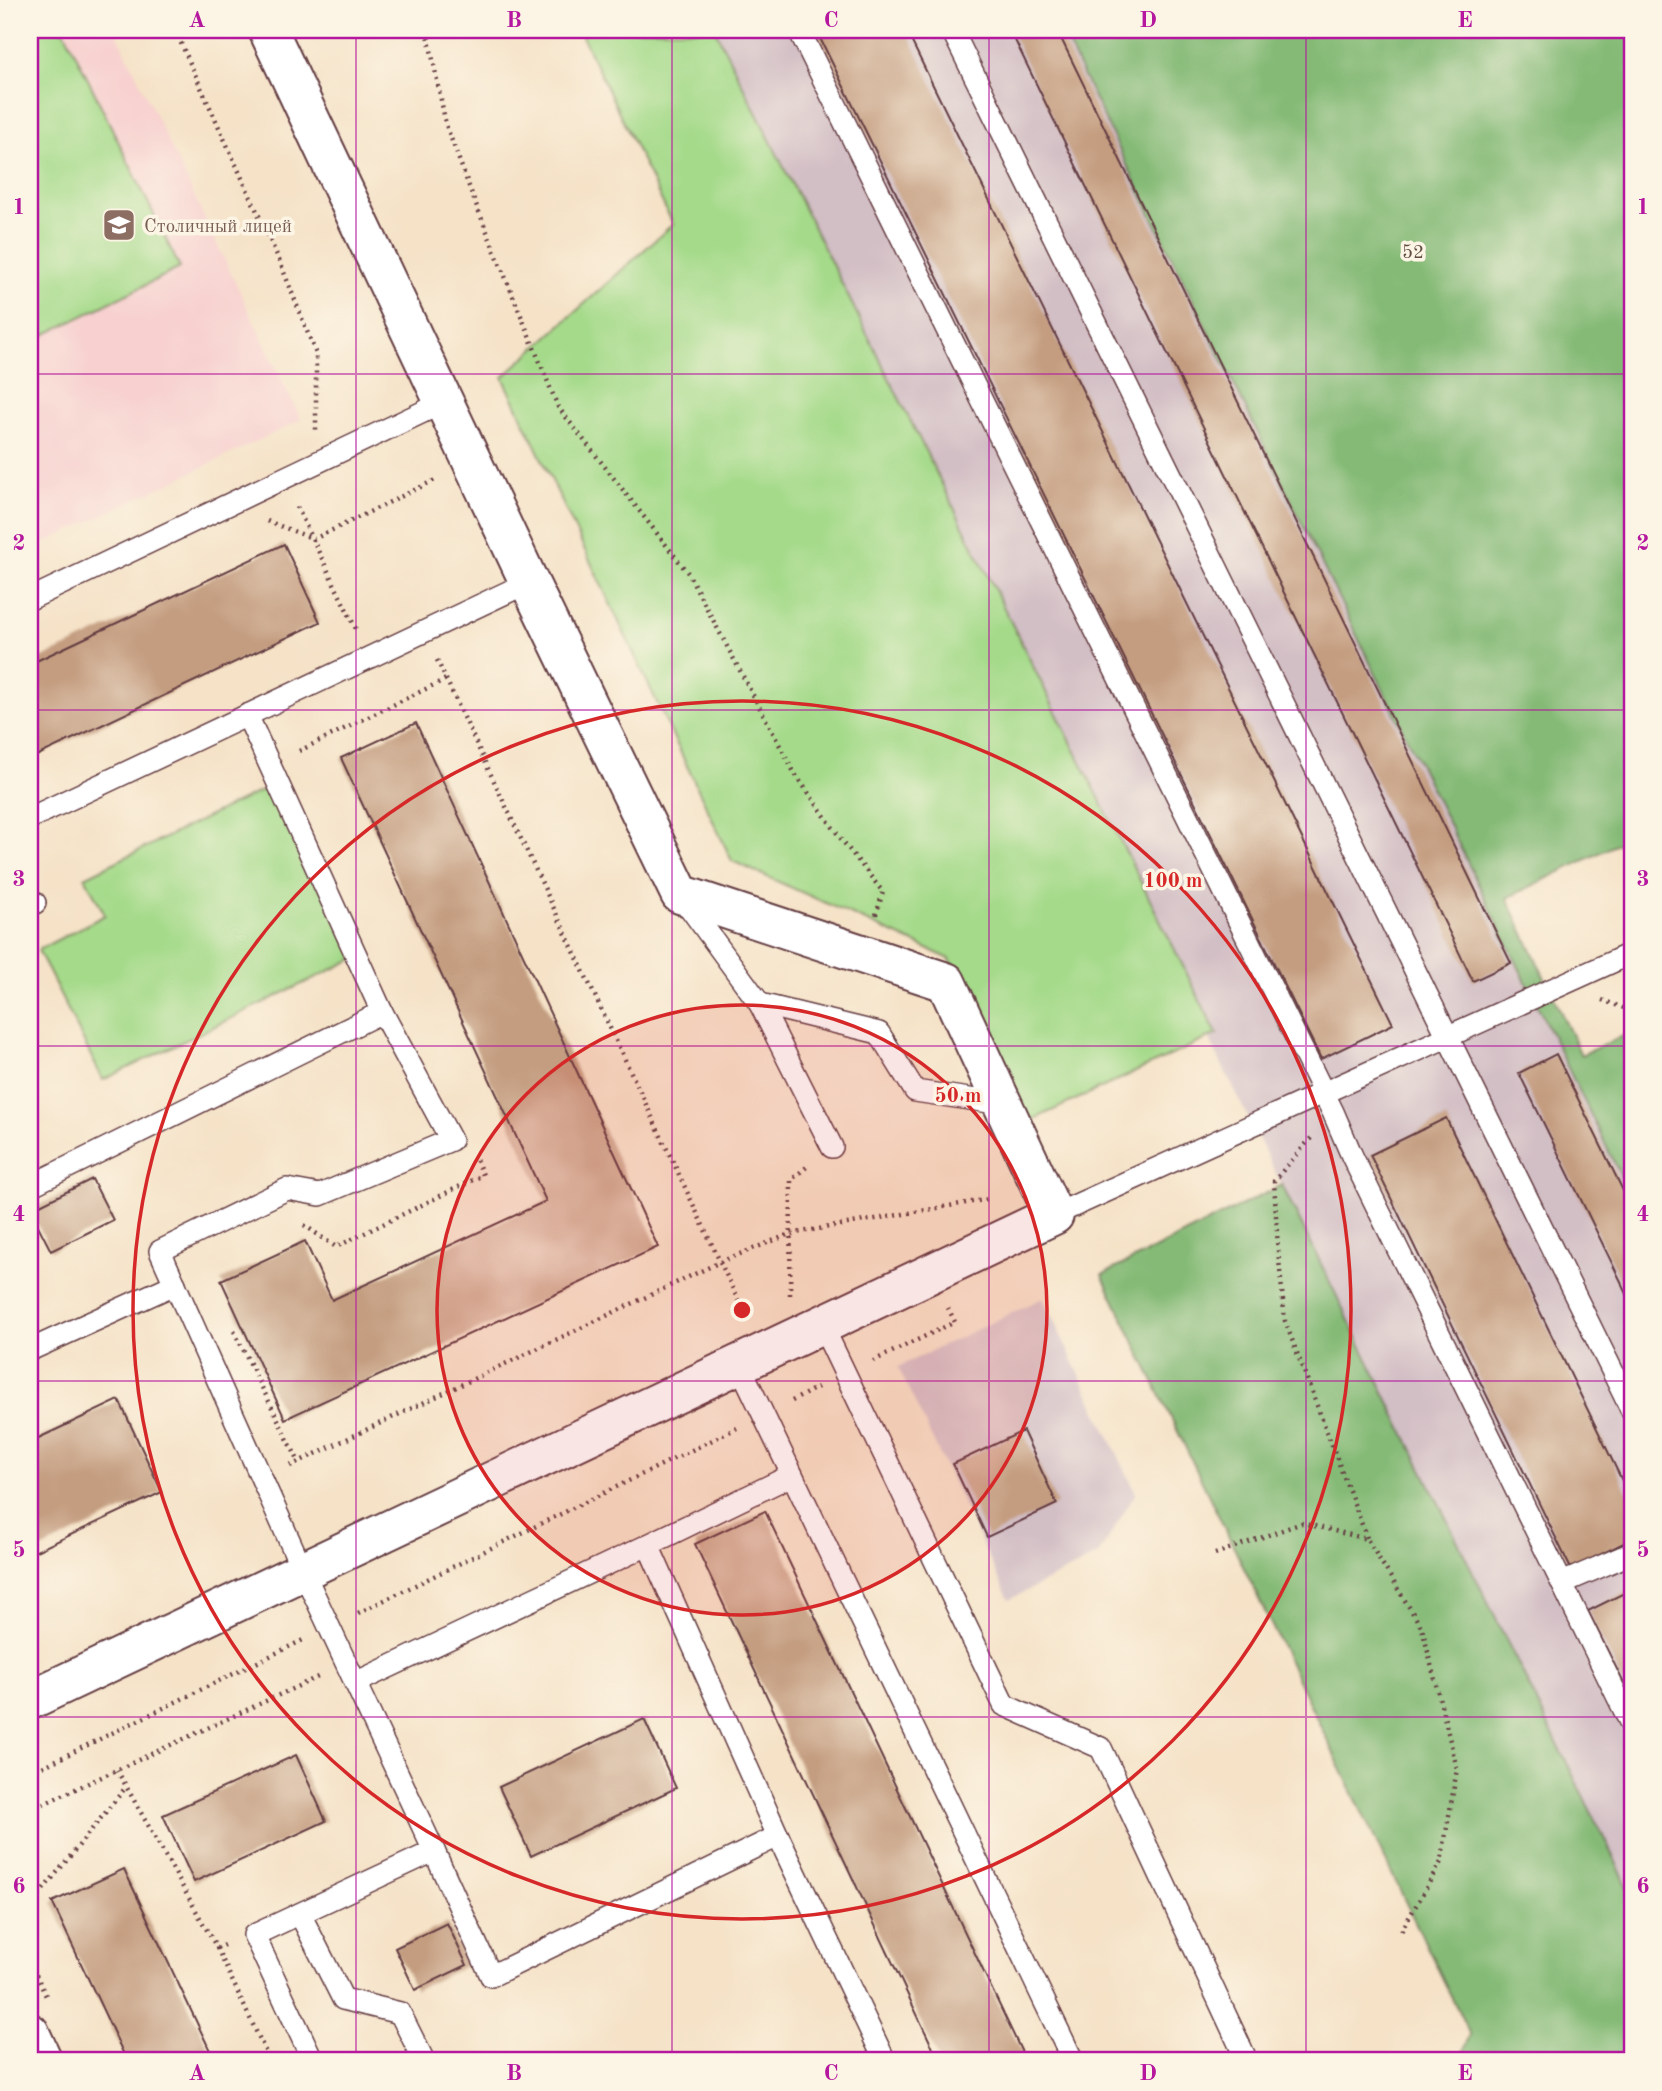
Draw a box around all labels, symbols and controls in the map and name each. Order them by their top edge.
text: A [188,9,206,32]
text: B [506,9,522,32]
text: C [823,9,839,32]
text: D [1139,9,1157,32]
text: E [1457,9,1473,32]
text: 1 [12,196,26,219]
text: 1 [1636,196,1650,219]
school or university icon: Столичный лицей [100,206,138,244]
place label: Столичный лицей [144,218,292,237]
park label: 52 [1402,244,1424,263]
text: 2 [12,532,26,555]
text: 2 [1636,532,1650,555]
text: 3 [12,868,26,891]
text: 3 [1636,868,1650,891]
text: 100 m [1143,871,1203,892]
text: 50 m [934,1086,982,1107]
text: 4 [12,1203,26,1226]
text: 4 [1636,1203,1650,1226]
centre of rings [730,1298,754,1322]
text: 5 [12,1539,26,1562]
text: 5 [1636,1539,1650,1562]
text: 6 [12,1875,26,1898]
text: 6 [1636,1875,1650,1898]
text: A [188,2062,206,2085]
text: B [506,2062,522,2085]
text: C [823,2062,839,2085]
text: D [1139,2062,1157,2085]
text: E [1457,2062,1473,2085]

